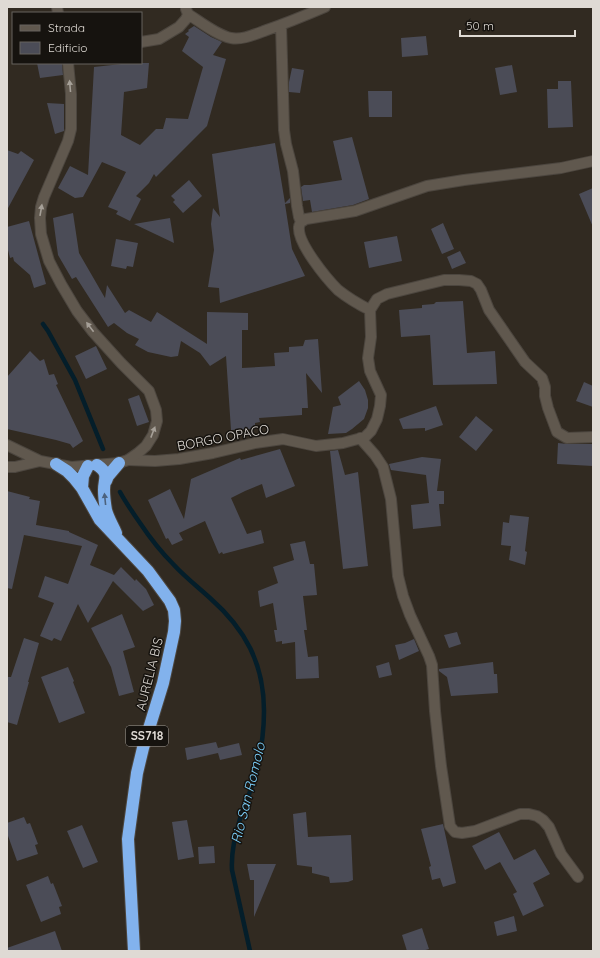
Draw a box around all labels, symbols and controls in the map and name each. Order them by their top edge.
legend [12,12,142,64]
scale bar [460,12,575,38]
text: 50 m [466,18,494,33]
text: Strada [48,20,85,35]
text: Edificio [48,40,88,55]
one-way arrow [67,80,74,92]
one-way arrow [38,204,44,217]
one-way arrow [85,322,94,333]
street label: BORGO OPACO [176,420,270,454]
one-way arrow [151,425,157,437]
one-way arrow [102,492,108,505]
street label: AURELIA BIS [132,636,166,712]
road number: SS718 [126,726,168,746]
water label: Rio San Romolo [227,740,269,845]

